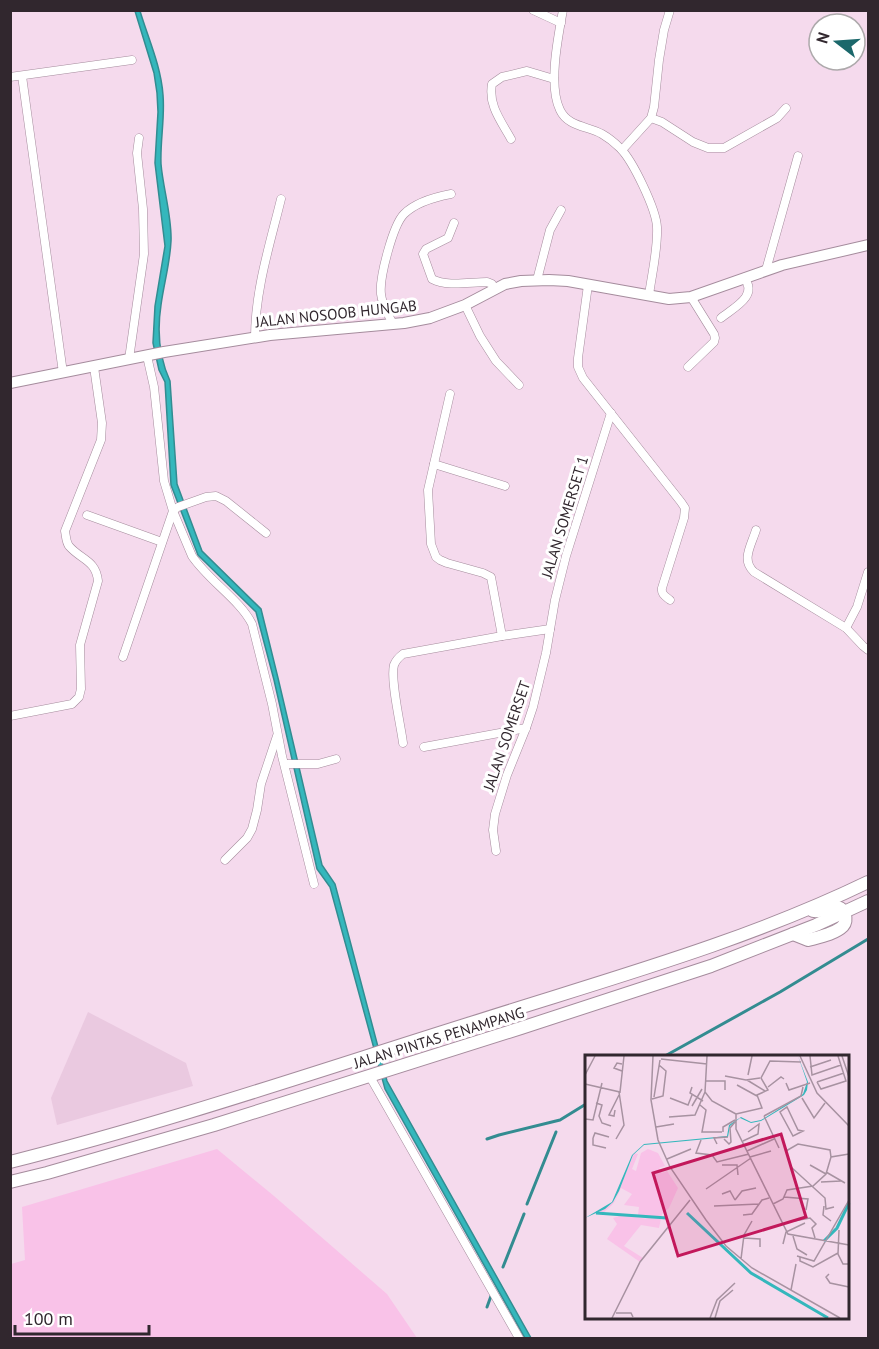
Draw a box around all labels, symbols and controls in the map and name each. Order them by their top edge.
north arrow [807,12,867,72]
text: N [812,30,834,46]
street label: JALAN NOSOOB HUNGAB [253,296,418,332]
street label: JALAN SOMERSET 1 [537,453,592,581]
street label: JALAN SOMERSET [478,678,534,794]
street label: JALAN PINTAS PENAMPANG [350,1003,526,1073]
inset map [585,1055,849,1319]
scale bar [15,1298,148,1336]
text: 100 m [24,1307,73,1330]

